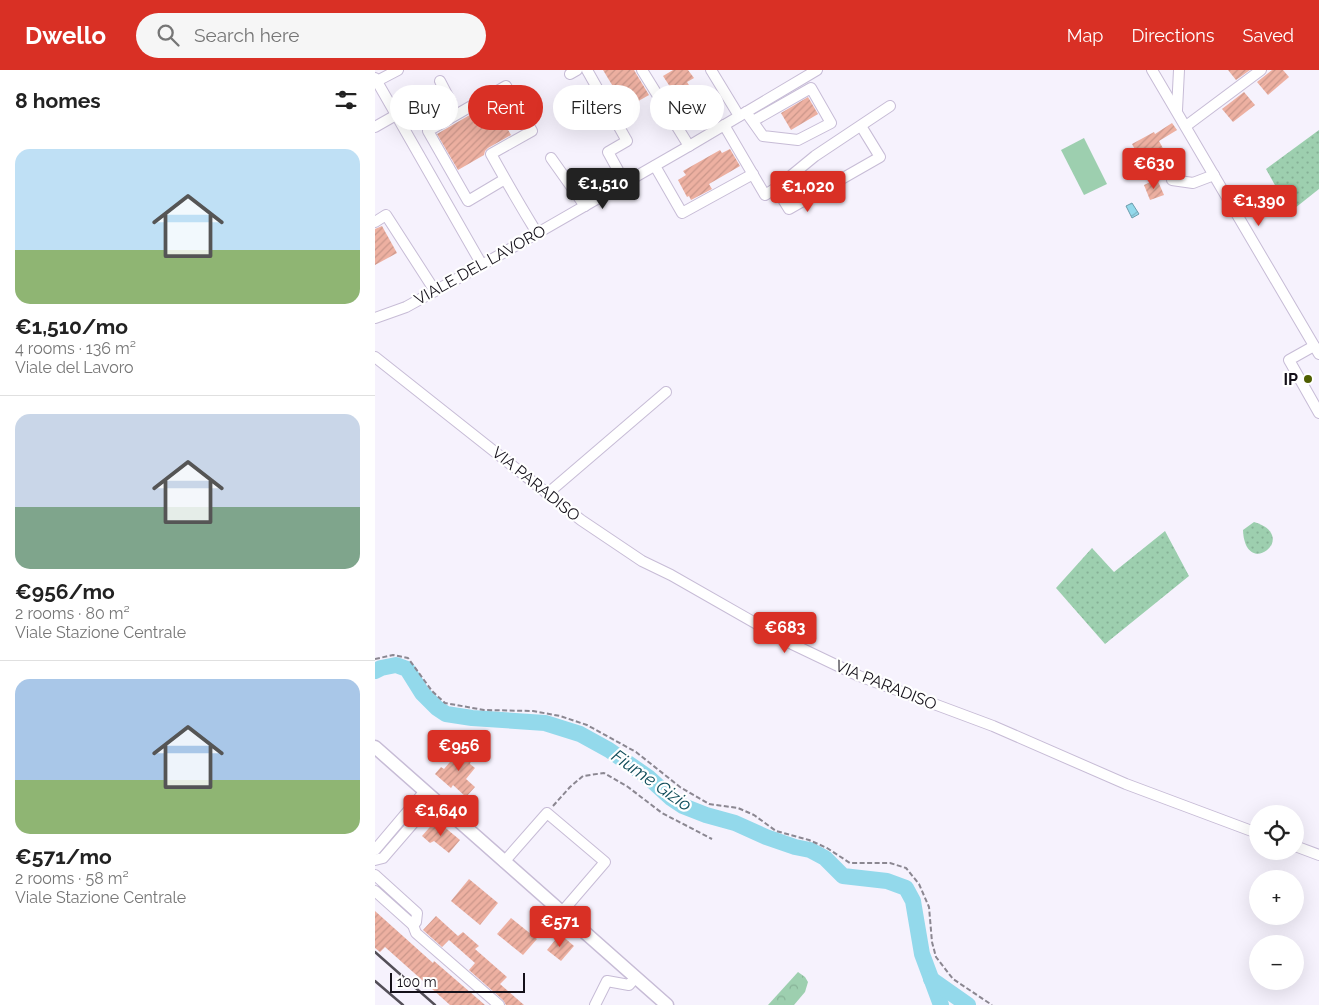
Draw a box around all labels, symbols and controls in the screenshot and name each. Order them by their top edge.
search box [136,13,486,58]
text: Dwello [25,21,106,50]
icon: search [154,21,182,49]
text: Search here [194,24,300,46]
text: Map [1067,25,1103,46]
text: Directions [1131,25,1215,46]
text: Saved [1243,25,1294,46]
chip: Buy [390,85,458,130]
chip: Rent [468,85,543,130]
chip: Filters [553,85,640,130]
chip: New [650,85,724,130]
icon: filters [332,86,360,114]
text: 8 homes [15,88,101,113]
pin: €630 [1124,148,1184,190]
text: €630 [1133,154,1175,173]
pin: €1,510 [562,168,644,210]
pin: €1,020 [767,170,849,213]
text: €1,510 [578,174,628,193]
text: €1,020 [781,177,835,196]
icon: home [143,181,233,271]
pin: €1,390 [1218,184,1300,227]
text: €1,390 [1233,191,1285,210]
street label: VIALE DEL LAVORO [411,221,549,309]
text: €1,510/mo [15,314,128,339]
text: 4 rooms · 136 m² [15,339,136,358]
text: Viale del Lavoro [15,358,134,377]
place label: IP [1283,370,1298,389]
marker: IP [1302,373,1314,385]
street label: VIA PARADISO [488,443,584,525]
icon: home [143,447,233,537]
text: €956/mo [15,579,115,604]
text: 2 rooms · 80 m² [15,604,130,623]
pin: €683 [755,612,815,654]
text: €683 [764,618,806,637]
text: Viale Stazione Centrale [15,623,186,642]
street label: VIA PARADISO [833,656,939,714]
icon: home [143,712,233,802]
pin: €956 [429,730,489,772]
text: €956 [439,736,479,755]
water label: Fiume Gizio [608,745,696,815]
pin: €1,640 [400,794,482,837]
text: €1,640 [414,801,468,820]
map controls [1249,805,1304,990]
button: locate [1249,805,1304,860]
text: €571/mo [15,844,112,869]
text: 2 rooms · 58 m² [15,869,129,888]
button: + [1249,870,1304,925]
text: Viale Stazione Centrale [15,888,186,907]
pin: €571 [530,906,590,948]
text: €571 [541,912,579,931]
button: − [1249,935,1304,990]
scale bar [390,970,525,993]
text: 100 m [397,974,437,990]

